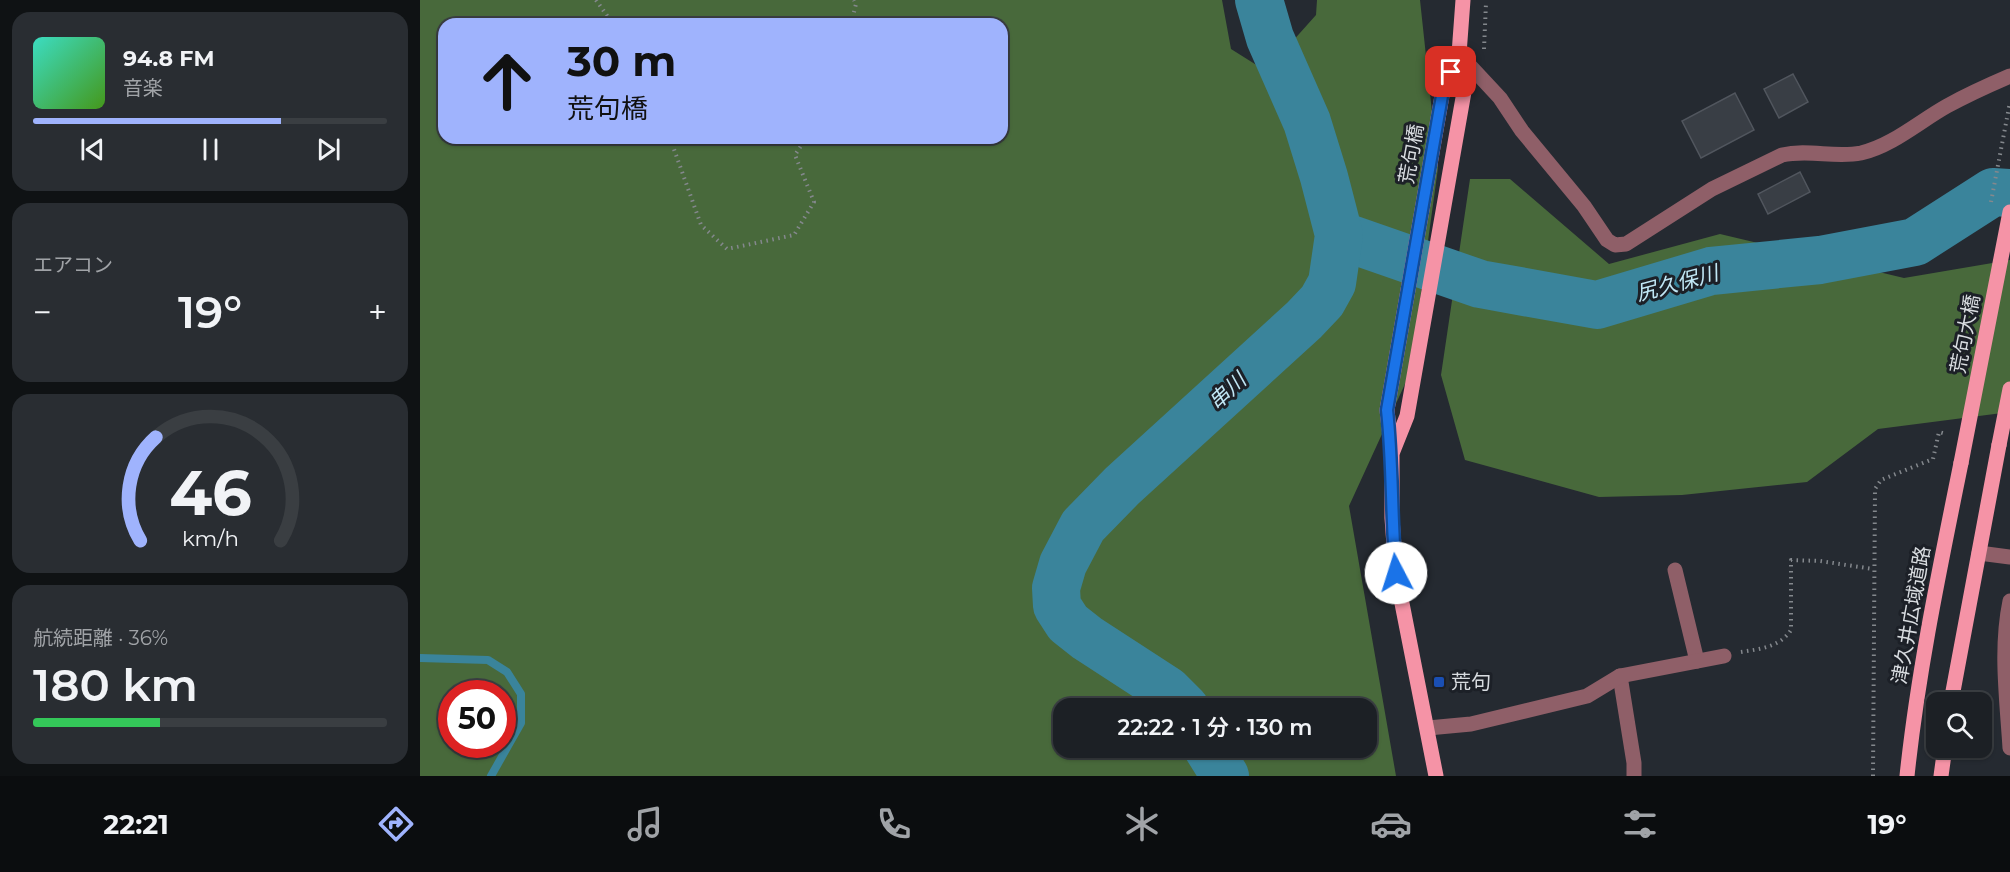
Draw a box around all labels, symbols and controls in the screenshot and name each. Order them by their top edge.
text: 30 m [567,35,676,87]
icon: ahead [468,42,546,120]
text: 94.8 FM [123,45,214,72]
pin [1425,46,1476,97]
icon: arrive [1434,55,1467,88]
text: 音楽 [123,76,163,100]
text: 荒句橋 [567,92,648,125]
street label: 荒句橋 [1394,122,1428,186]
icon: previous [76,133,109,166]
icon: pause [194,133,227,166]
icon: next [312,133,345,166]
text: エアコン [33,253,113,277]
water label: 尻久保川 [1633,260,1723,306]
text: 19° [178,284,242,339]
text: − [33,292,52,332]
text: + [368,292,387,332]
street label: 荒句大橋 [1946,292,1984,376]
water label: 串川 [1203,366,1252,414]
text: 46 [169,455,251,531]
text: km/h [181,525,239,551]
position arrow [1364,541,1428,605]
street label: 津久井広域道路 [1887,544,1935,686]
text: 航続距離 · 36% [33,626,168,650]
text: 180 km [33,657,198,712]
place label: 荒句 [1451,670,1491,694]
marker: 荒句 [1432,675,1446,689]
speed limit sign: 50 [438,680,516,758]
map controls [1926,692,1992,758]
button: search [1926,692,1992,758]
text: 22:22 · 1 分 · 130 m [1117,714,1313,741]
icon: directions [375,803,417,845]
icon: music [624,803,666,845]
icon: phone [873,803,915,845]
icon: climate [1121,803,1163,845]
icon: car [1370,803,1412,845]
icon: filters [1619,803,1661,845]
text: 22:21 [103,808,169,841]
text: 19° [1867,808,1907,841]

